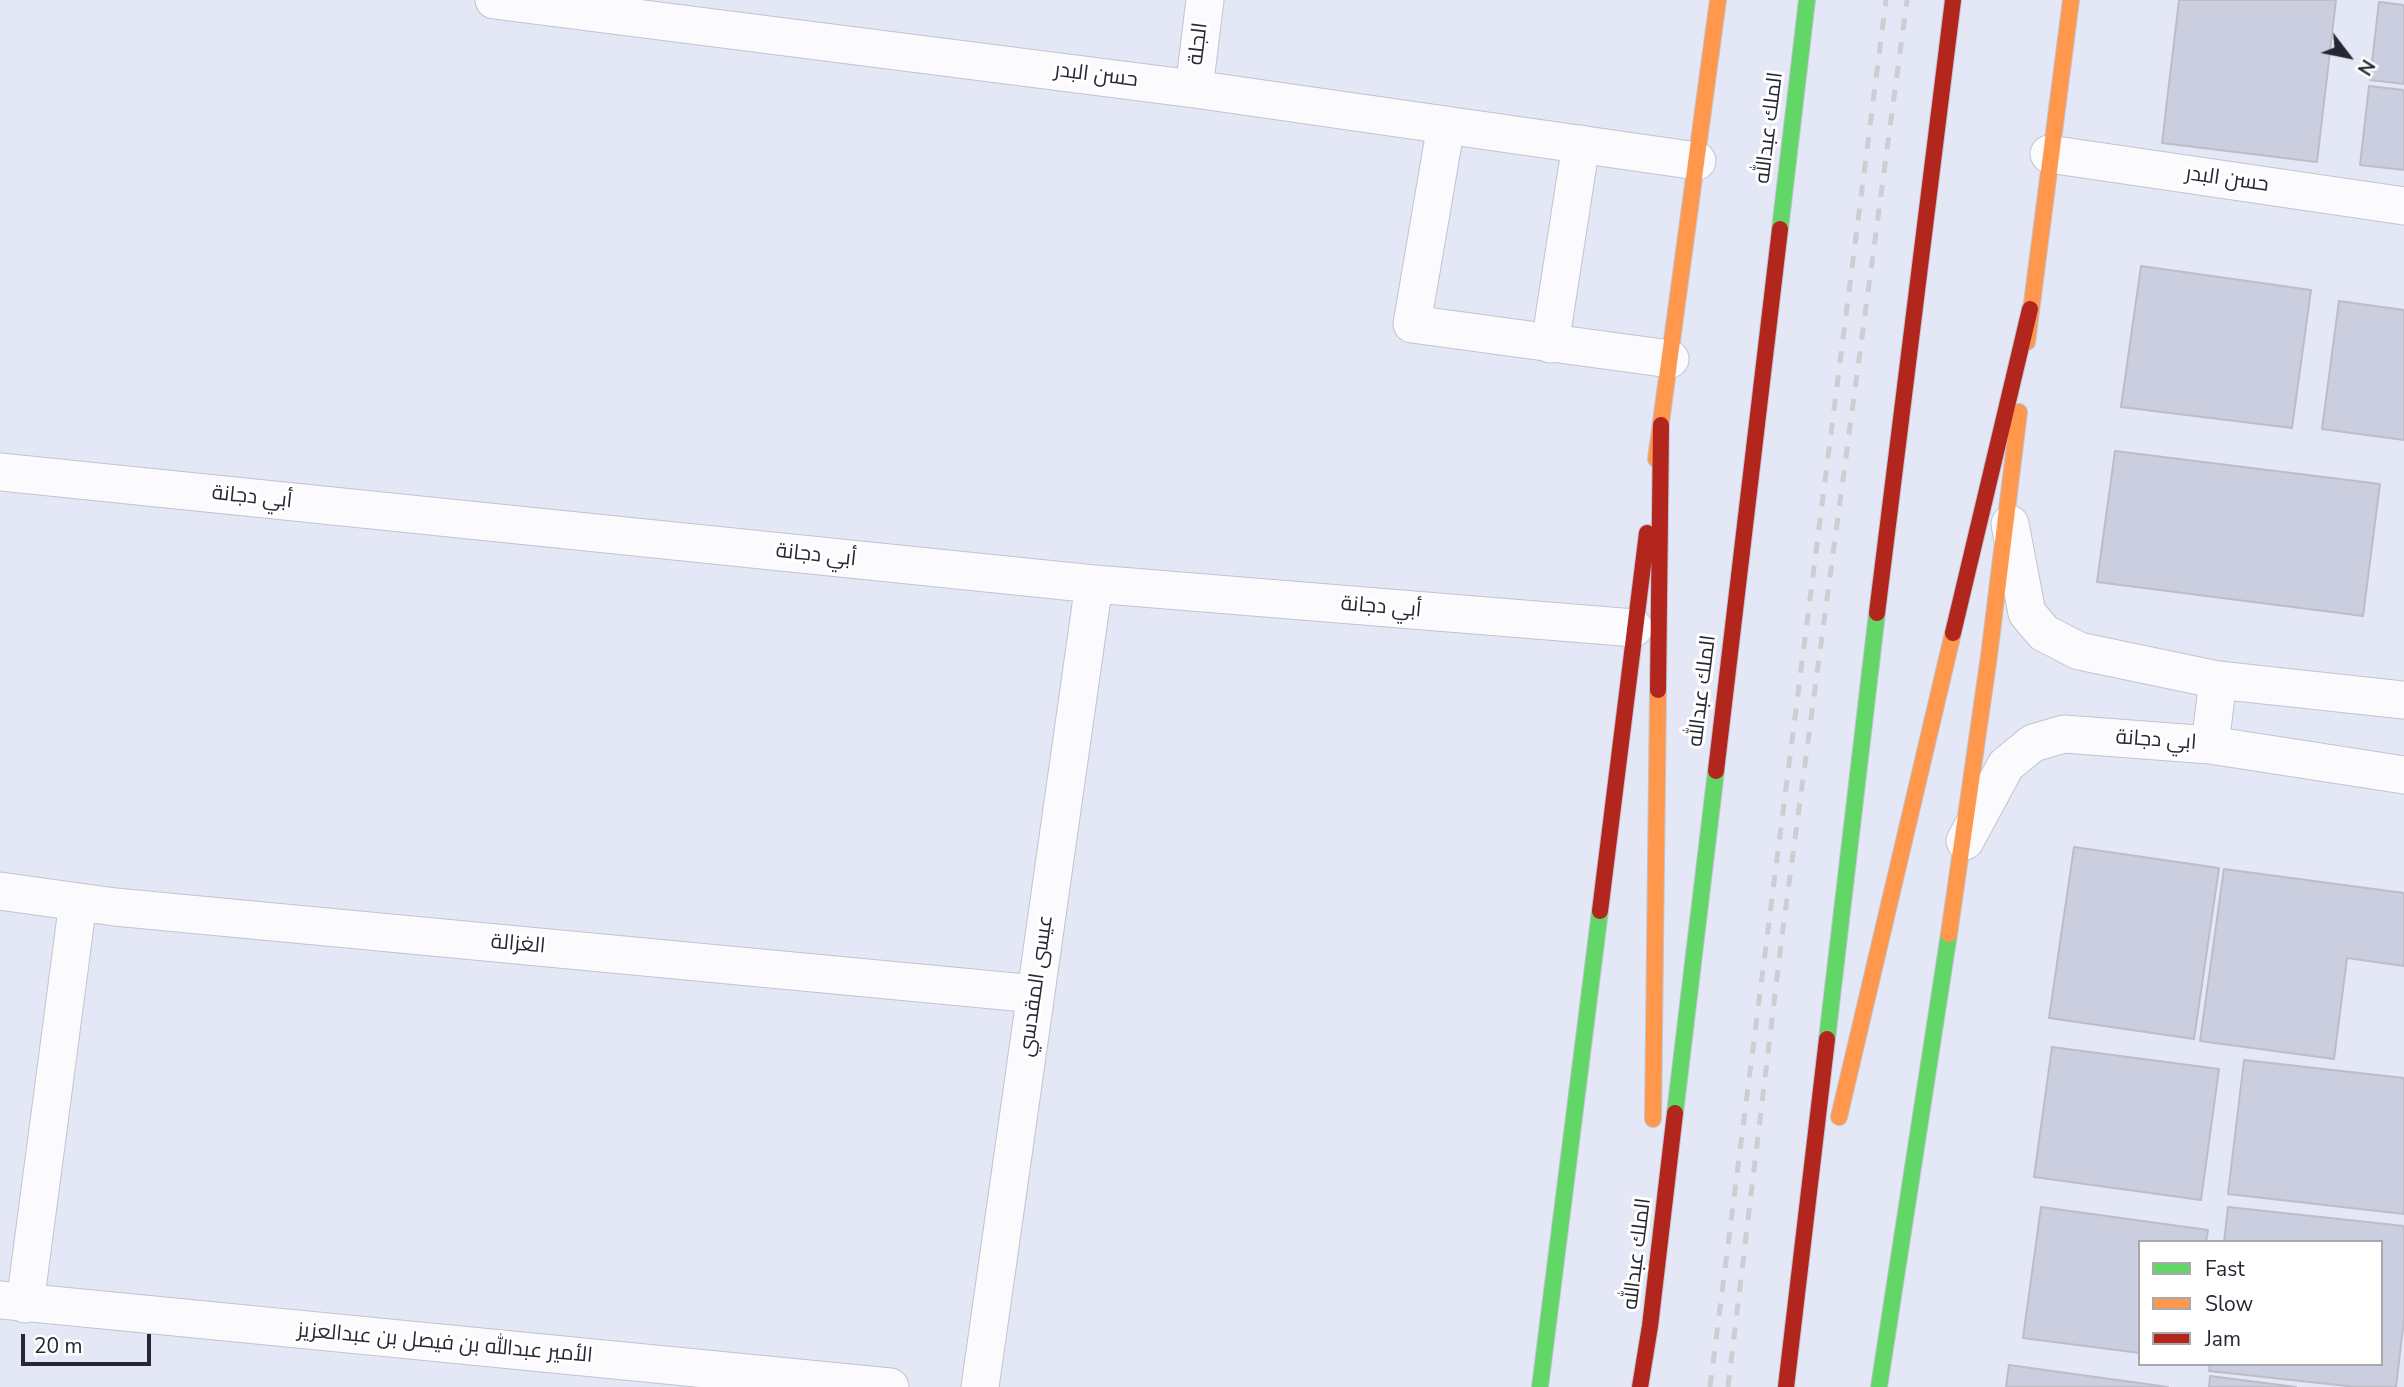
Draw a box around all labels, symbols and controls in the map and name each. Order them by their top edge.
street label: الجلة [1184,21,1214,67]
north arrow [2313,21,2383,91]
text: N [2351,54,2381,80]
street label: حسن البدر [1053,58,1139,94]
street label: الملك عبدالله [1751,71,1789,185]
street label: حسن البدر [2184,162,2270,198]
street label: أبي دجانة [210,481,294,515]
street label: أبي دجانة [774,539,858,573]
street label: أبي دجانة [1340,592,1422,624]
street label: الملك عبدالله [1684,634,1722,748]
street label: ابي دجانة [2115,726,2197,756]
street label: عيسى المقدسي [1015,914,1059,1058]
street label: الغزالة [490,930,546,960]
street label: الملك عبدالله [1619,1197,1657,1311]
legend [2138,1240,2383,1366]
text: Fast [2205,1255,2245,1283]
text: Slow [2205,1290,2253,1318]
street label: الأمير عبدالله بن فيصل بن عبدالعزيز [296,1319,594,1369]
scale bar [24,1320,154,1364]
text: Jam [2205,1325,2241,1353]
text: 20 m [34,1332,83,1360]

